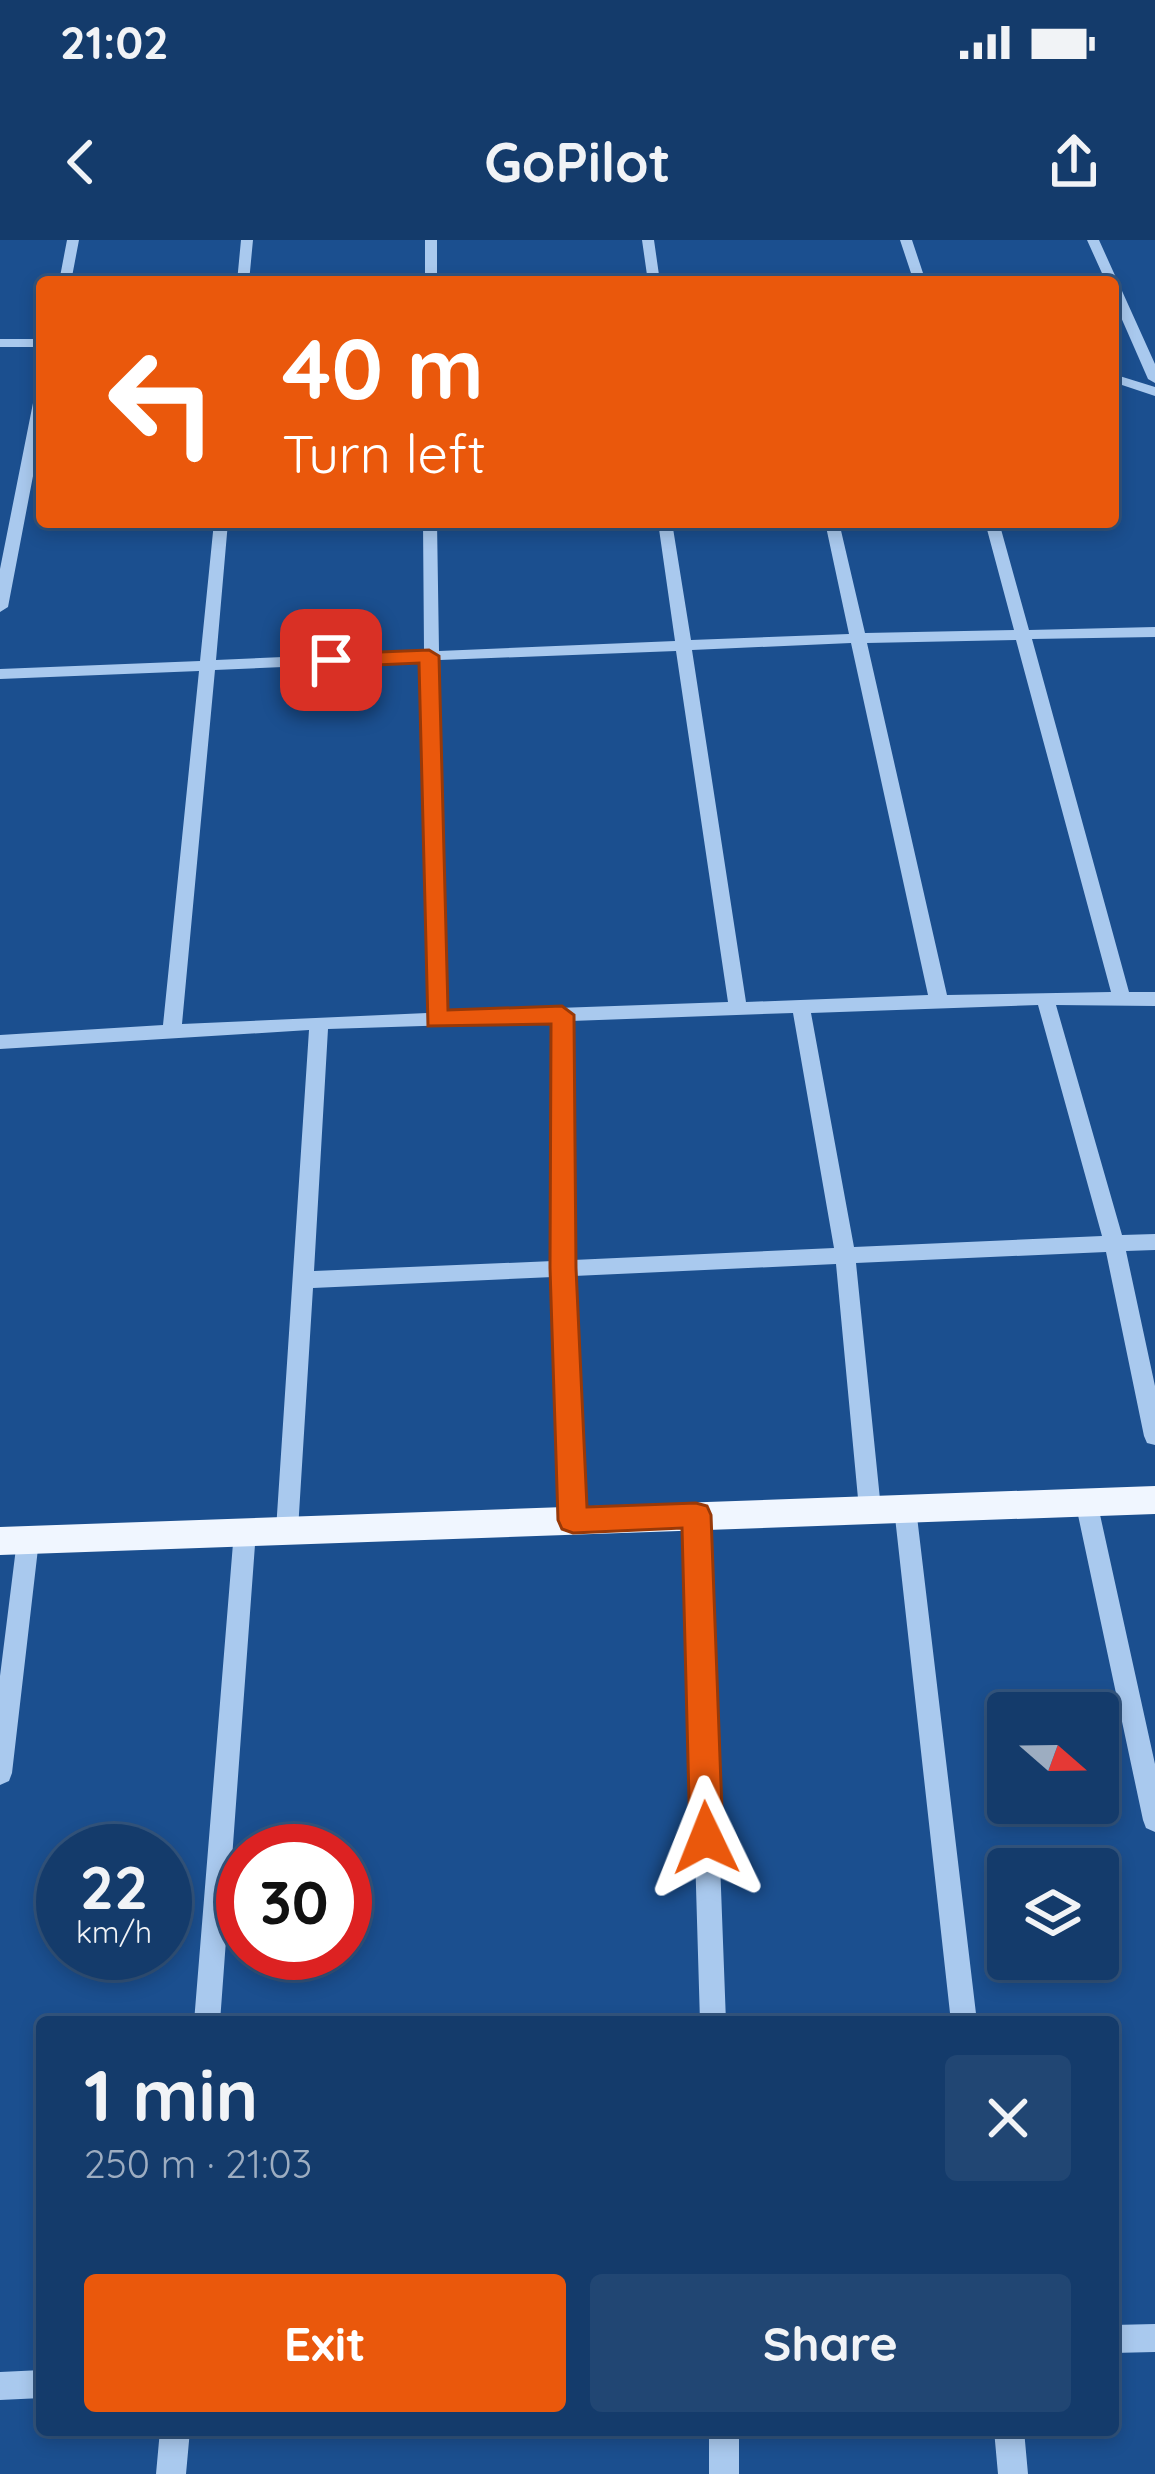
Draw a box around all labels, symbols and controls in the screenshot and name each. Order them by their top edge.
text: 21:02 [60,14,169,70]
text: GoPilot [484,128,671,196]
icon: back [48,129,114,195]
icon: share [1041,129,1107,195]
text: 40 m [282,315,484,420]
icon: left [84,324,240,480]
text: Turn left [282,419,486,487]
pin [280,609,382,711]
icon: arrive [298,627,364,693]
north arrow [987,1692,1119,1824]
map controls [987,1692,1119,1980]
position arrow [643,1775,769,1901]
speed limit sign: 30 [216,1824,372,1980]
button: layers [987,1848,1119,1980]
text: 22 [80,1849,148,1924]
text: km/h [76,1913,152,1951]
text: 1 min [84,2049,258,2139]
button: close [945,2055,1071,2181]
text: 250 m · 21:03 [84,2139,312,2188]
button: Exit [84,2274,566,2412]
button: Share [590,2274,1071,2412]

